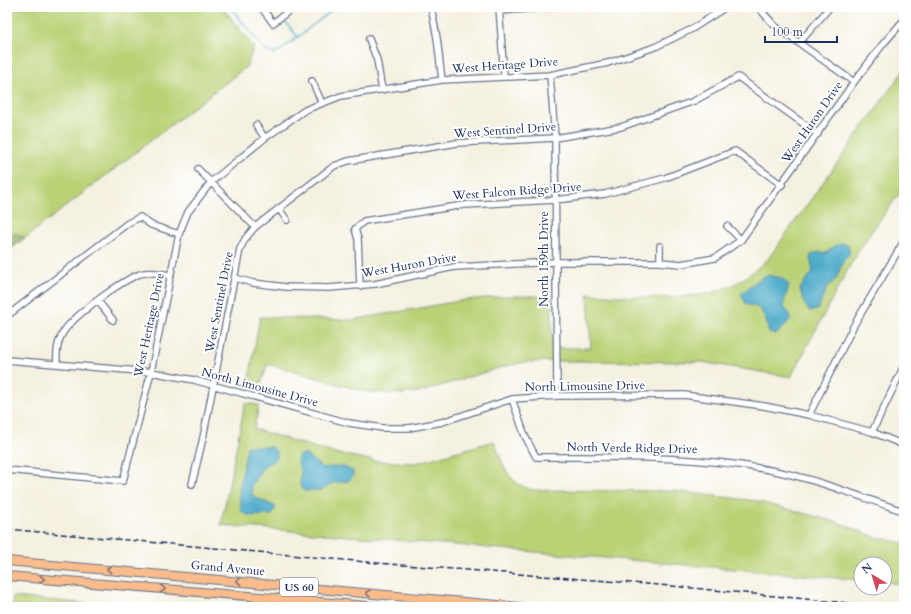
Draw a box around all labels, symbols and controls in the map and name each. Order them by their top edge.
scale bar [765,18,837,44]
text: 100 m [771,24,804,40]
street label: West Heritage Drive [450,53,559,77]
street label: West Huron Drive [777,78,846,167]
street label: West Sentinel Drive [452,118,557,142]
street label: West Falcon Ridge Drive [451,179,582,204]
street label: North 159th Drive [536,211,552,307]
street label: West Huron Drive [359,249,458,281]
street label: West Sentinel Drive [201,250,237,355]
street label: West Heritage Drive [130,271,168,380]
street label: North Limousine Drive [200,364,320,410]
street label: North Limousine Drive [525,377,645,395]
street label: North Verde Ridge Drive [566,439,698,457]
north arrow [853,556,893,596]
street label: Grand Avenue [190,557,266,579]
text: N [859,559,876,577]
one-way arrow [106,565,112,574]
one-way arrow [39,574,45,583]
one-way arrow [236,577,242,586]
road number: US 60 [280,578,318,596]
one-way arrow [160,584,166,593]
one-way arrow [365,589,371,598]

